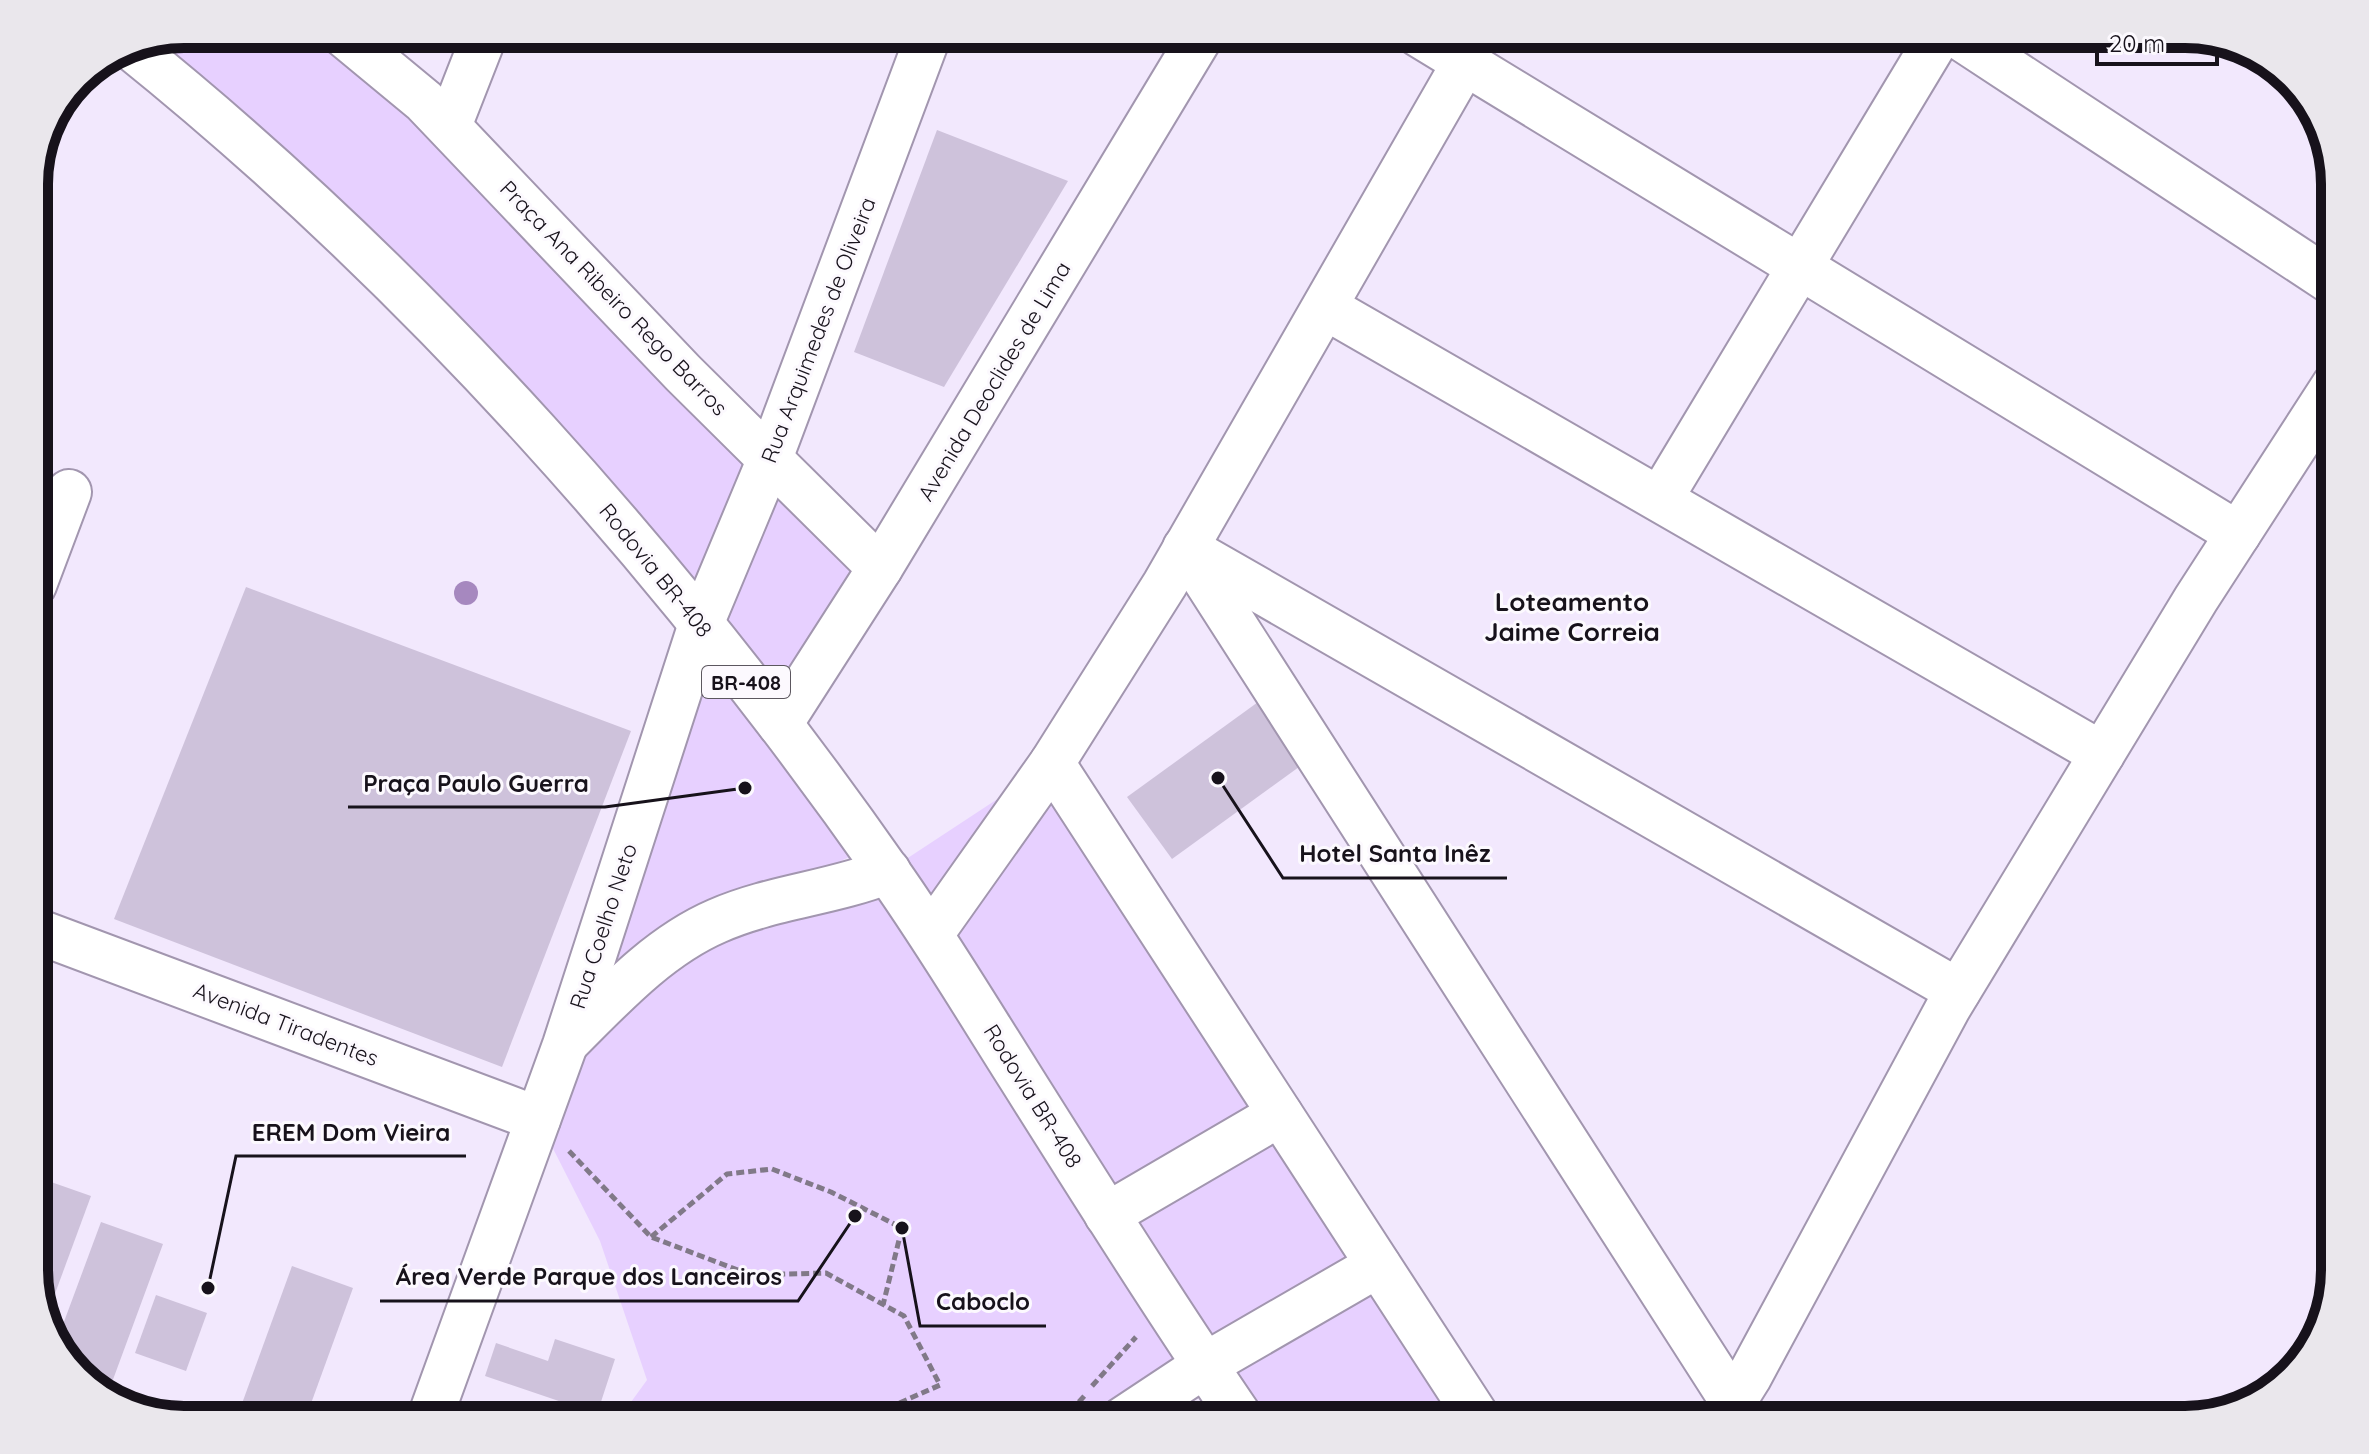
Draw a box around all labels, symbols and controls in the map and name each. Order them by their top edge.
scale bar [2097,16,2217,66]
text: 20 m [2109,28,2165,58]
street label: Praça Ana Ribeiro Rego Barros [494,175,734,421]
street label: Rua Arquimedes de Oliveira [754,193,882,467]
street label: Avenida Deoclides de Lima [911,256,1077,506]
street label: Rodovia BR-408 [593,497,719,643]
district label: Loteamento Jaime Correia [1484,585,1660,648]
road number: BR-408 [702,666,790,698]
callout: Praça Paulo Guerra [348,759,605,807]
text: Praça Paulo Guerra [363,768,589,798]
callout: Hotel Santa Inêz [1283,830,1507,878]
text: Hotel Santa Inêz [1299,838,1491,868]
street label: Rua Coelho Neto [563,840,643,1012]
street label: Avenida Tiradentes [190,976,382,1072]
street label: Rodovia BR-408 [978,1019,1088,1173]
callout: EREM Dom Vieira [236,1108,466,1156]
text: EREM Dom Vieira [252,1117,450,1147]
callout: Área Verde Parque dos Lanceiros [380,1253,798,1301]
text: Área Verde Parque dos Lanceiros [396,1261,782,1291]
callout: Caboclo [920,1278,1046,1326]
text: Caboclo [936,1286,1030,1316]

